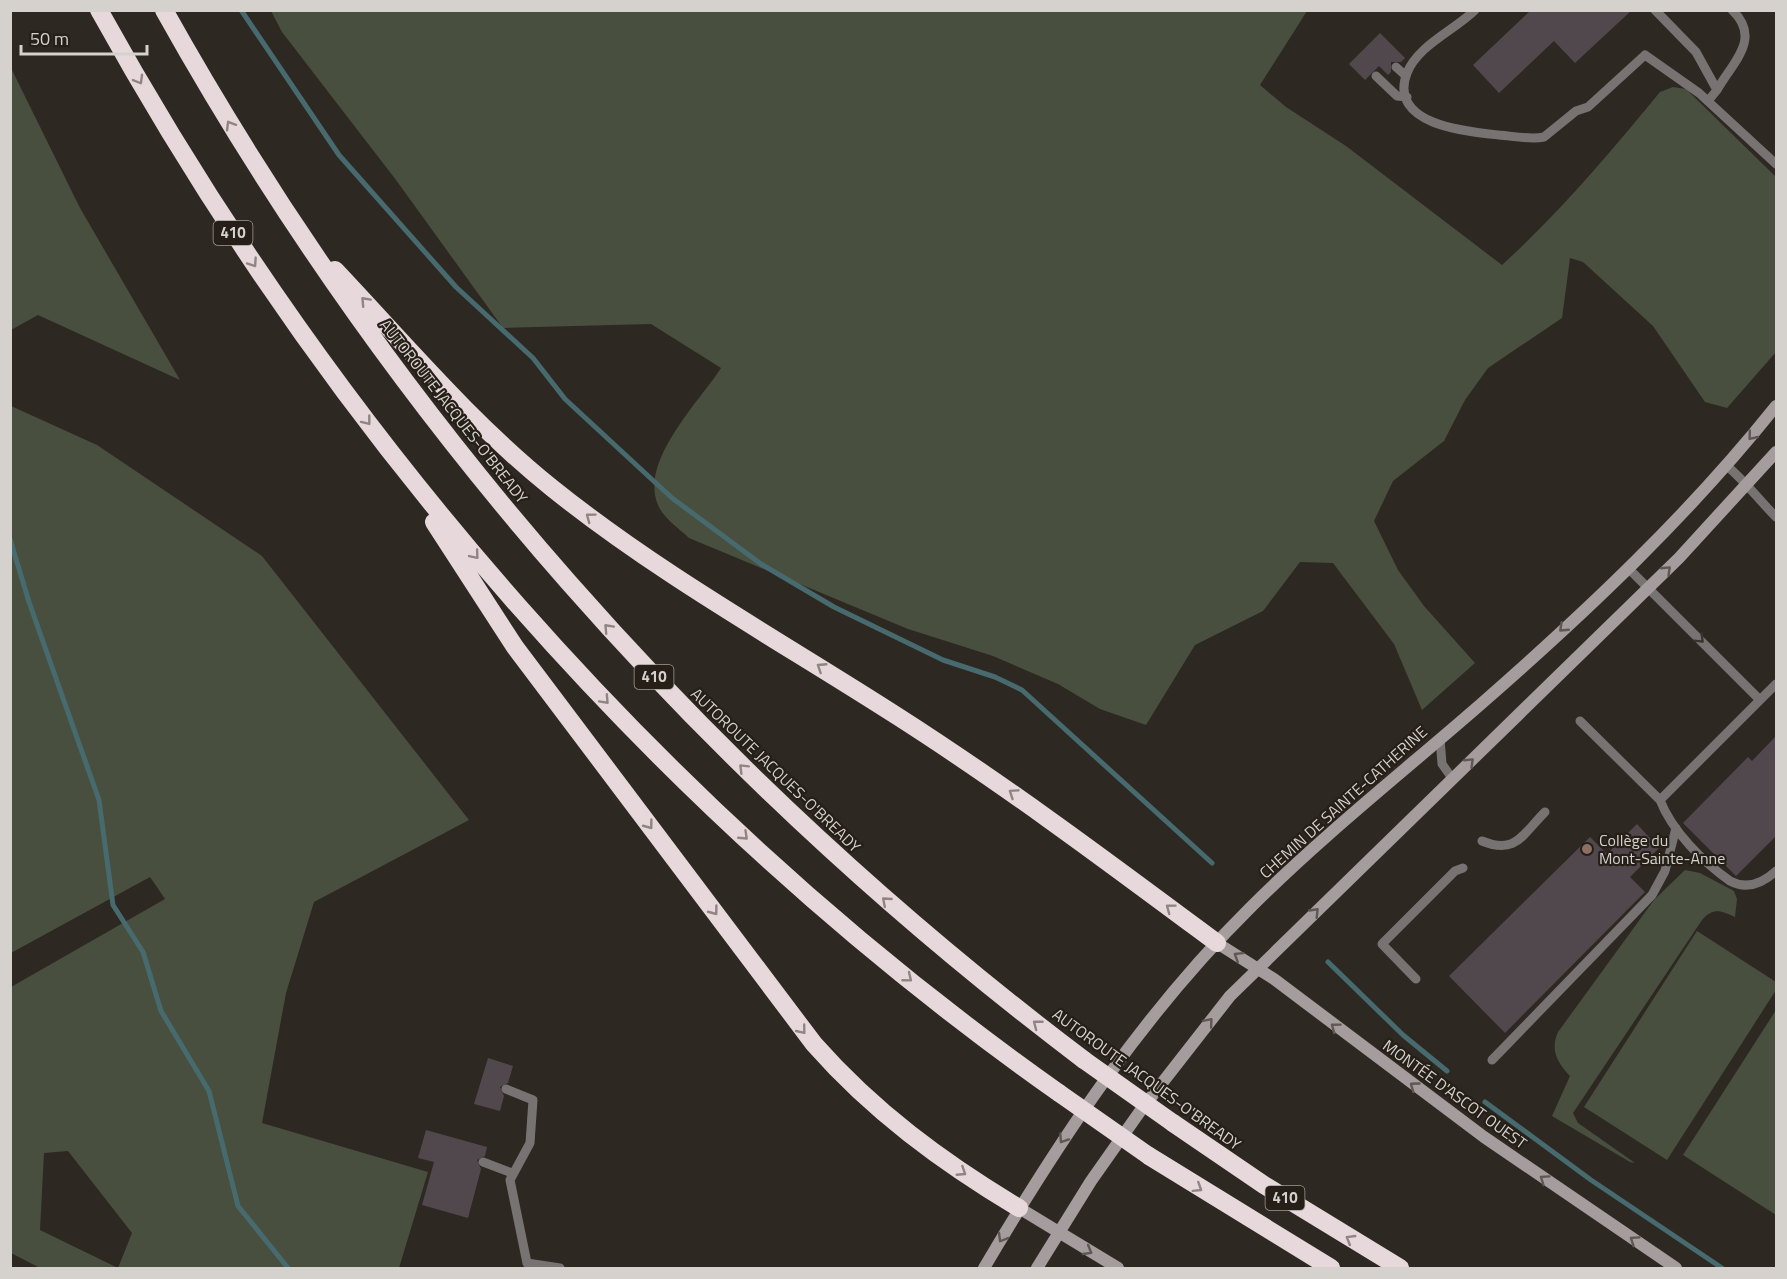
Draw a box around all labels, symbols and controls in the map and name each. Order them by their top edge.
scale bar [21,18,147,56]
text: 50 m [30,25,69,52]
one-way arrow [131,74,143,84]
one-way arrow [226,121,238,131]
road number: 410 [214,221,252,245]
one-way arrow [246,256,257,267]
one-way arrow [361,298,372,308]
street label: AUTOROUTE JACQUES-O'BREADY [374,314,534,509]
one-way arrow [359,415,370,426]
one-way arrow [1748,429,1759,440]
one-way arrow [586,514,597,525]
one-way arrow [468,548,479,559]
one-way arrow [1661,566,1671,577]
one-way arrow [1560,621,1570,632]
one-way arrow [604,624,615,635]
one-way arrow [1692,631,1703,642]
one-way arrow [817,663,827,675]
road number: 410 [634,665,674,689]
street label: AUTOROUTE JACQUES-O'BREADY [686,682,867,858]
one-way arrow [598,693,609,703]
street label: CHEMIN DE SAINTE-CATHERINE [1254,720,1432,884]
one-way arrow [1462,758,1473,769]
one-way arrow [740,765,751,776]
one-way arrow [1008,789,1019,800]
one-way arrow [641,818,652,829]
place label: Collège du Mont-Sainte-Anne [1599,828,1725,870]
one-way arrow [738,829,748,840]
marker: Collège du Mont-Sainte-Anne [1580,842,1594,856]
one-way arrow [882,897,893,908]
one-way arrow [1166,904,1177,915]
one-way arrow [706,905,717,916]
one-way arrow [1307,909,1318,920]
one-way arrow [1234,952,1244,964]
one-way arrow [901,970,912,981]
street label: AUTOROUTE JACQUES-O'BREADY [1048,1002,1247,1156]
one-way arrow [1202,1018,1213,1029]
one-way arrow [1033,1020,1044,1031]
one-way arrow [795,1023,806,1034]
one-way arrow [1331,1023,1342,1034]
street label: MONTÉE D'ASCOT OUEST [1378,1033,1532,1155]
one-way arrow [1410,1082,1421,1093]
one-way arrow [1059,1133,1070,1144]
one-way arrow [955,1165,966,1176]
one-way arrow [1540,1175,1551,1186]
one-way arrow [1191,1181,1202,1192]
road number: 410 [1266,1186,1304,1210]
one-way arrow [998,1232,1009,1242]
one-way arrow [1346,1234,1356,1246]
one-way arrow [1630,1236,1640,1248]
one-way arrow [1082,1244,1092,1255]

